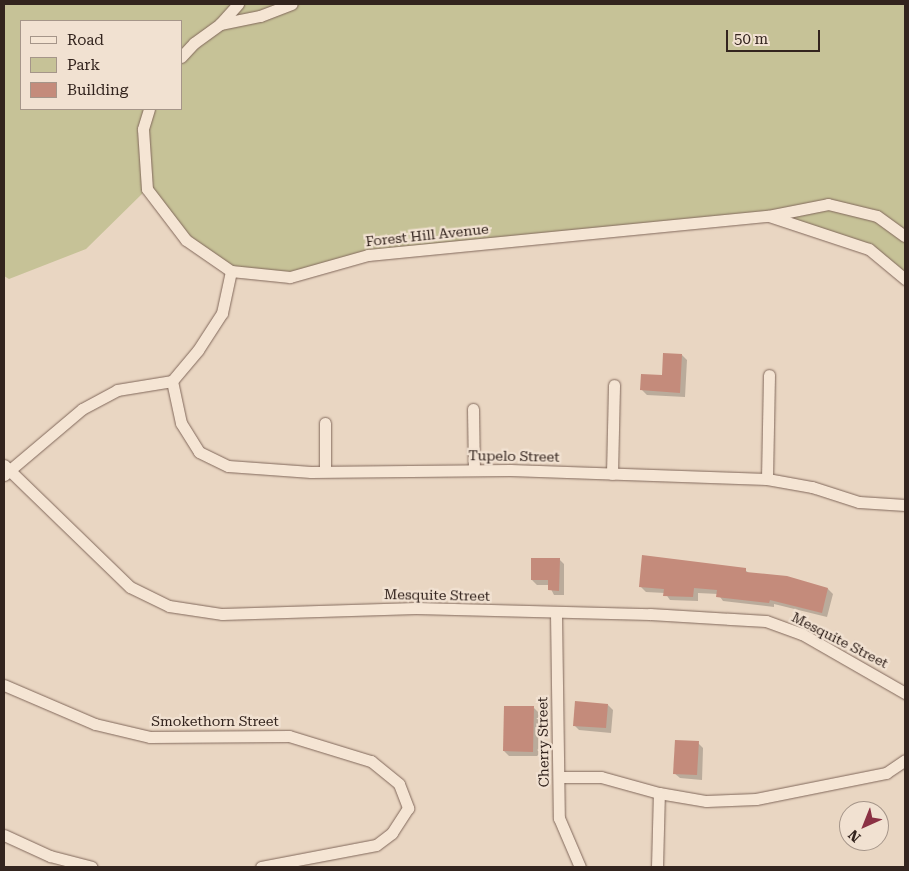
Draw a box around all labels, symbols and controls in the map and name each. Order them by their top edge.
legend [20,20,182,110]
scale bar [729,20,823,52]
text: 50 m [734,30,768,48]
text: Road [67,31,104,49]
text: Park [67,56,100,74]
text: Building [67,81,128,99]
street label: Forest Hill Avenue [365,220,489,250]
street label: Tupelo Street [468,447,560,465]
street label: Mesquite Street [384,586,490,604]
street label: Mesquite Street [789,608,891,672]
street label: Cherry Street [534,697,552,787]
street label: Smokethorn Street [151,713,279,729]
north arrow [839,801,889,851]
text: N [845,827,864,846]

